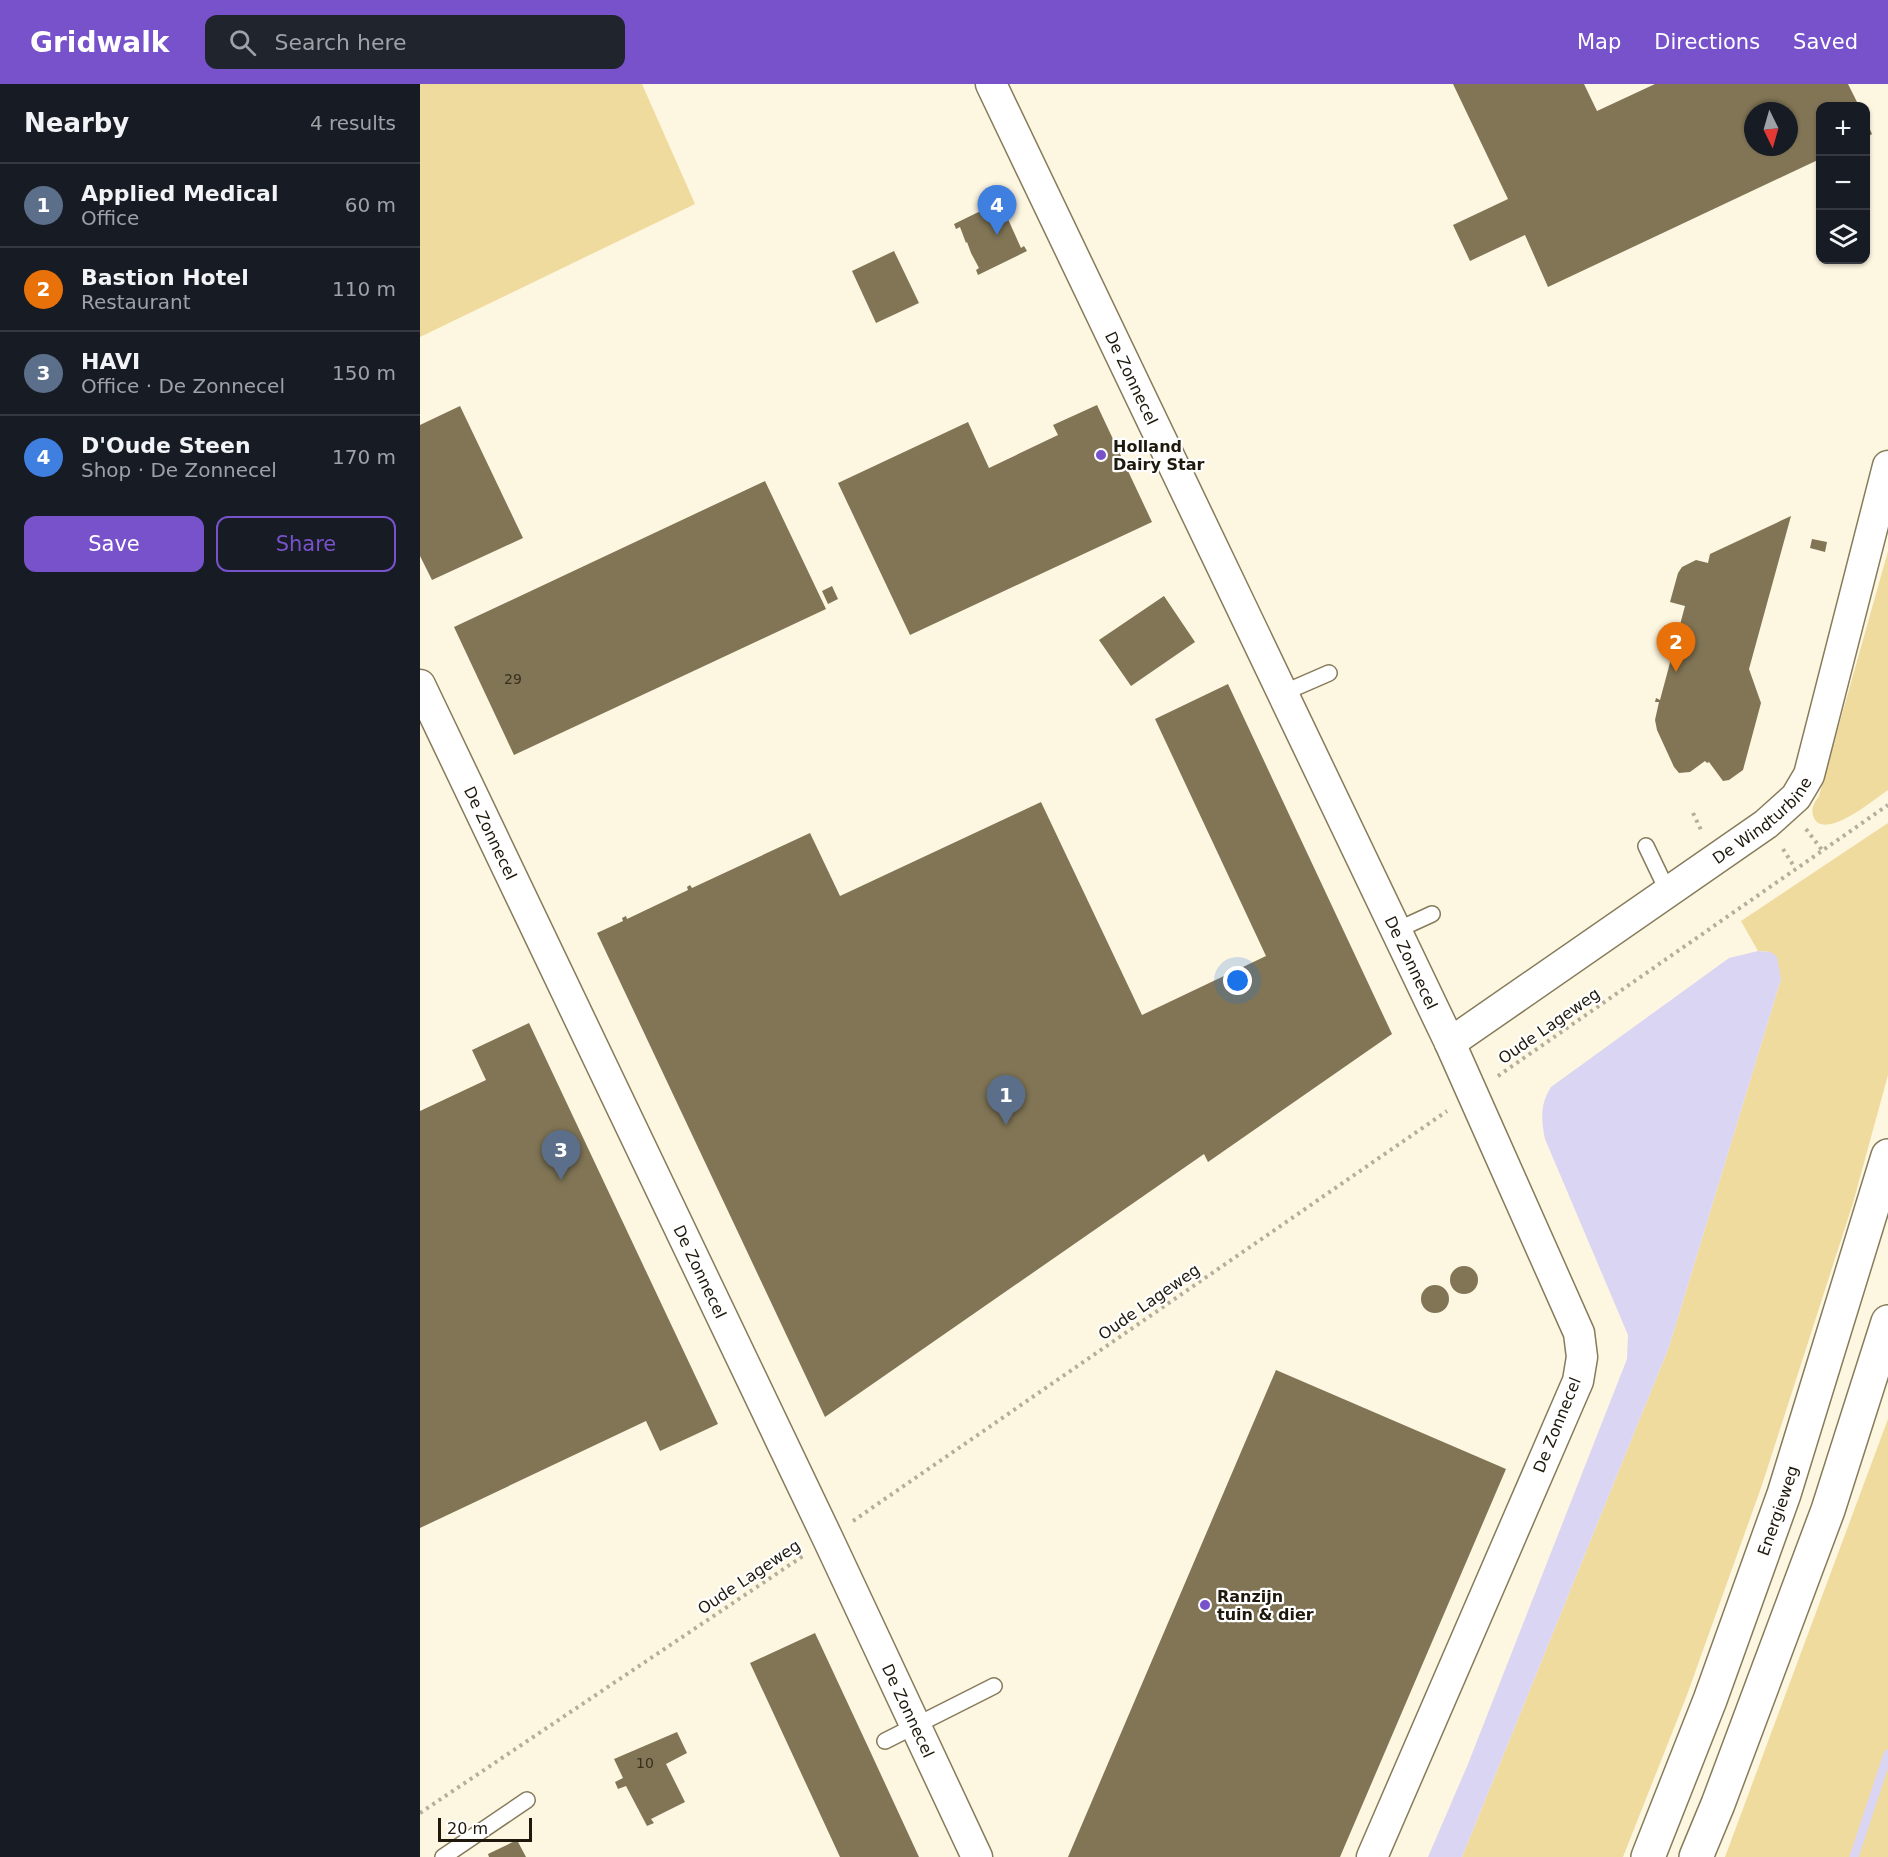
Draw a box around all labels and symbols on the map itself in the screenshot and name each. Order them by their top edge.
north arrow [1744,102,1798,156]
pin: 4 [978,186,1016,235]
street label: De Zonnecel [1101,328,1162,428]
place label: Holland Dairy Star [1113,437,1204,474]
marker: Holland Dairy Star [1094,448,1108,462]
pin: 2 [1656,622,1696,672]
house number: 29 [504,671,522,687]
street label: De Windturbine [1709,773,1815,868]
street label: De Zonnecel [460,783,521,883]
street label: De Zonnecel [1381,913,1442,1012]
your location [1223,966,1252,995]
street label: Oude Lageweg [1495,984,1603,1068]
pin: 1 [986,1076,1026,1125]
pin: 3 [542,1130,580,1180]
street label: De Zonnecel [670,1222,731,1321]
street label: Oude Lageweg [1095,1260,1203,1344]
street label: De Zonnecel [1529,1375,1585,1475]
street label: Energieweg [1753,1463,1802,1558]
street label: Oude Lageweg [694,1536,804,1618]
place label: Ranzijn tuin & dier [1217,1587,1314,1624]
marker: Ranzijn tuin & dier [1198,1598,1212,1612]
street label: De Zonnecel [878,1661,939,1761]
house number: 10 [636,1755,654,1771]
scale bar [438,1815,532,1842]

